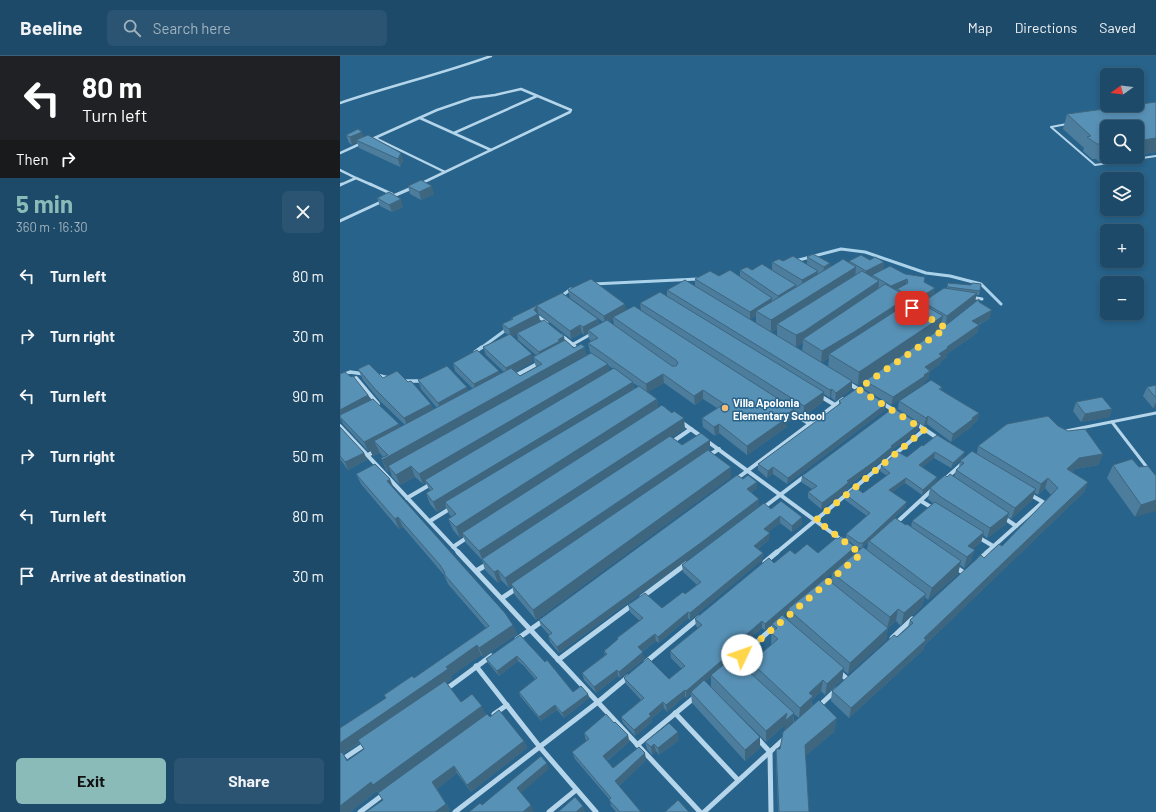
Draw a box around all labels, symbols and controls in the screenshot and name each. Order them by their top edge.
search box [107,10,387,46]
text: Beeline [20,16,83,39]
icon: search [121,17,143,39]
text: Search here [153,19,231,37]
text: Map [968,19,993,36]
text: Directions [1015,19,1077,36]
text: Saved [1099,19,1136,36]
north arrow [1100,68,1144,112]
map controls [1100,68,1144,320]
text: 80 m [82,70,142,104]
icon: left [16,72,68,124]
text: Turn left [82,104,148,126]
button: search [1100,120,1144,164]
icon: right [57,148,79,170]
text: Then [16,150,49,168]
button: layers [1100,172,1144,216]
text: 5 min [16,189,73,218]
button: close [282,191,324,233]
text: 360 m · 16:30 [16,219,88,235]
button: + [1100,224,1144,268]
icon: left [16,265,38,287]
text: Turn left [50,267,106,285]
text: 80 m [292,267,324,285]
button: − [1100,276,1144,320]
pin [895,291,929,325]
icon: arrive [901,297,923,319]
icon: right [16,325,38,347]
text: Turn right [50,327,115,345]
text: 30 m [292,327,324,345]
icon: left [16,385,38,407]
text: Turn left [50,387,106,405]
text: 90 m [292,387,324,405]
place label: Villa Apolonia Elementary School [733,396,825,422]
marker: Villa Apolonia Elementary School [720,403,730,413]
icon: right [16,445,38,467]
text: Turn right [50,447,115,465]
text: 50 m [292,447,324,465]
icon: left [16,505,38,527]
text: Turn left [50,507,106,525]
text: 80 m [292,507,324,525]
icon: arrive [16,565,38,587]
text: Arrive at destination [50,567,186,585]
text: 30 m [292,567,324,585]
position arrow [721,634,763,676]
button: Exit [16,758,166,804]
button: Share [174,758,324,804]

